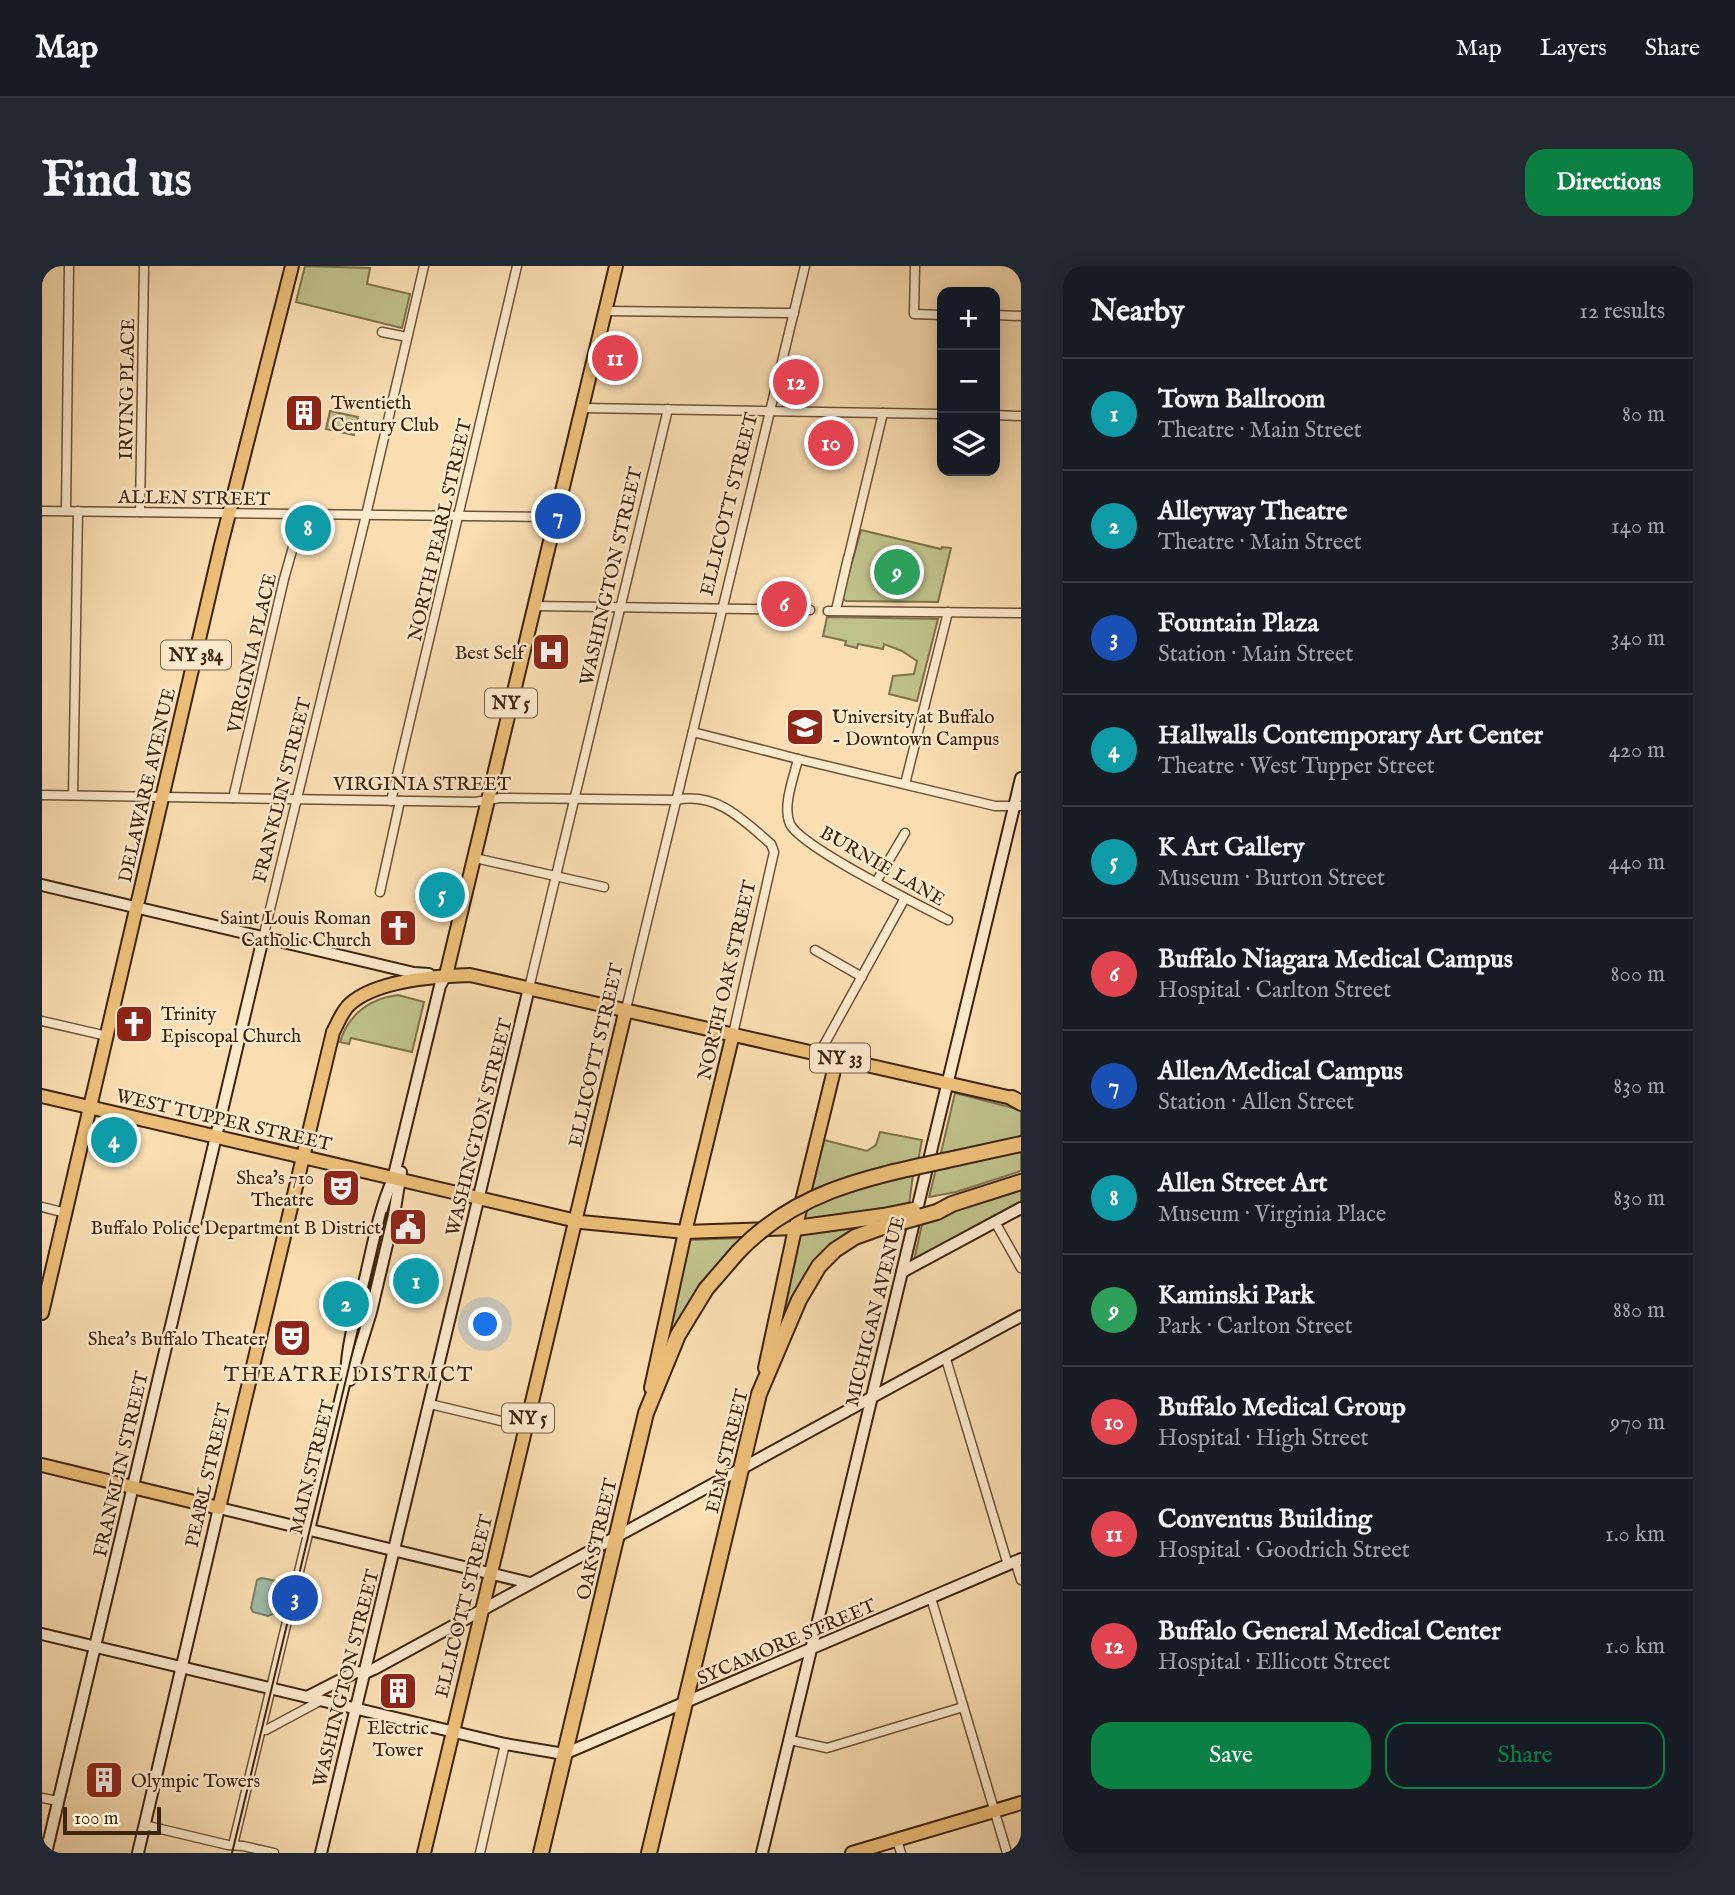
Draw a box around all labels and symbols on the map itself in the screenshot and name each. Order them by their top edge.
street label: IRVING PLACE [115,318,141,460]
pin: 11 [592,332,638,384]
pin: 12 [773,356,819,408]
building icon: Twentieth Century Club [283,392,325,434]
place label: Twentieth Century Club [331,392,439,438]
street label: ELLICOTT STREET [696,410,764,598]
street label: NORTH PEARL STREET [404,417,478,644]
pin: 10 [808,417,854,469]
street label: WASHINGTON STREET [575,465,649,688]
street label: ALLEN STREET [117,486,270,512]
pin: 7 [535,490,581,542]
pin: 8 [285,502,331,554]
pin: 9 [874,546,920,598]
street label: VIRGINIA PLACE [223,571,283,737]
pin: 6 [761,578,807,630]
hospital icon: Best Self [530,631,572,673]
road number: NY 384 [161,640,231,670]
place label: Best Self [455,642,527,666]
street label: DELAWARE AVENUE [114,686,182,885]
road number: NY 5 [485,688,537,718]
street label: FRANKLIN STREET [248,695,318,885]
school or university icon: University at Buffalo - Downtown Campus [784,706,826,748]
place label: University at Buffalo - Downtown Campus [832,706,999,752]
street label: VIRGINIA STREET [332,773,511,797]
street label: BURNIE LANE [815,821,949,912]
pin: 5 [419,869,465,921]
street label: NORTH OAK STREET [693,878,763,1083]
place label: Saint Louis Roman Catholic Church [220,907,371,953]
church icon: Saint Louis Roman Catholic Church [377,907,419,949]
street label: ELLICOTT STREET [564,961,630,1150]
church icon: Trinity Episcopal Church [113,1003,155,1045]
place label: Trinity Episcopal Church [161,1003,301,1049]
street label: WASHINGTON STREET [441,1016,519,1239]
road number: NY 33 [810,1044,870,1072]
street label: WEST TUPPER STREET [113,1084,334,1158]
pin: 4 [91,1114,137,1166]
place label: Shea's 710 Theatre [236,1167,314,1213]
theatre icon: Shea's 710 Theatre [320,1167,362,1209]
public building icon: Buffalo Police Department B District [387,1206,429,1248]
street label: MICHIGAN AVENUE [841,1214,911,1409]
place label: Buffalo Police Department B District [91,1217,381,1241]
pin: 1 [393,1255,439,1307]
pin: 2 [323,1278,369,1330]
your location [468,1307,502,1341]
theatre icon: Shea's Buffalo Theater [271,1317,313,1359]
place label: Shea's Buffalo Theater [88,1328,265,1352]
district label: THEATRE DISTRICT [224,1362,474,1389]
street label: FRANKLIN STREET [89,1369,155,1560]
street label: ELM STREET [701,1387,755,1516]
street label: MAIN STREET [285,1398,341,1537]
street label: PEARL STREET [181,1401,237,1550]
road number: NY 5 [502,1404,554,1433]
street label: OAK STREET [572,1476,624,1603]
street label: ELLICOTT STREET [431,1512,499,1700]
street label: WASHINGTON STREET [308,1567,386,1790]
pin: 3 [272,1572,318,1624]
street label: SYCAMORE STREET [694,1594,880,1691]
building icon: Electric Tower [377,1670,419,1712]
place label: Electric Tower [367,1717,429,1763]
building icon: Olympic Towers [83,1759,125,1801]
place label: Olympic Towers [131,1770,260,1794]
scale bar [63,1804,161,1836]

